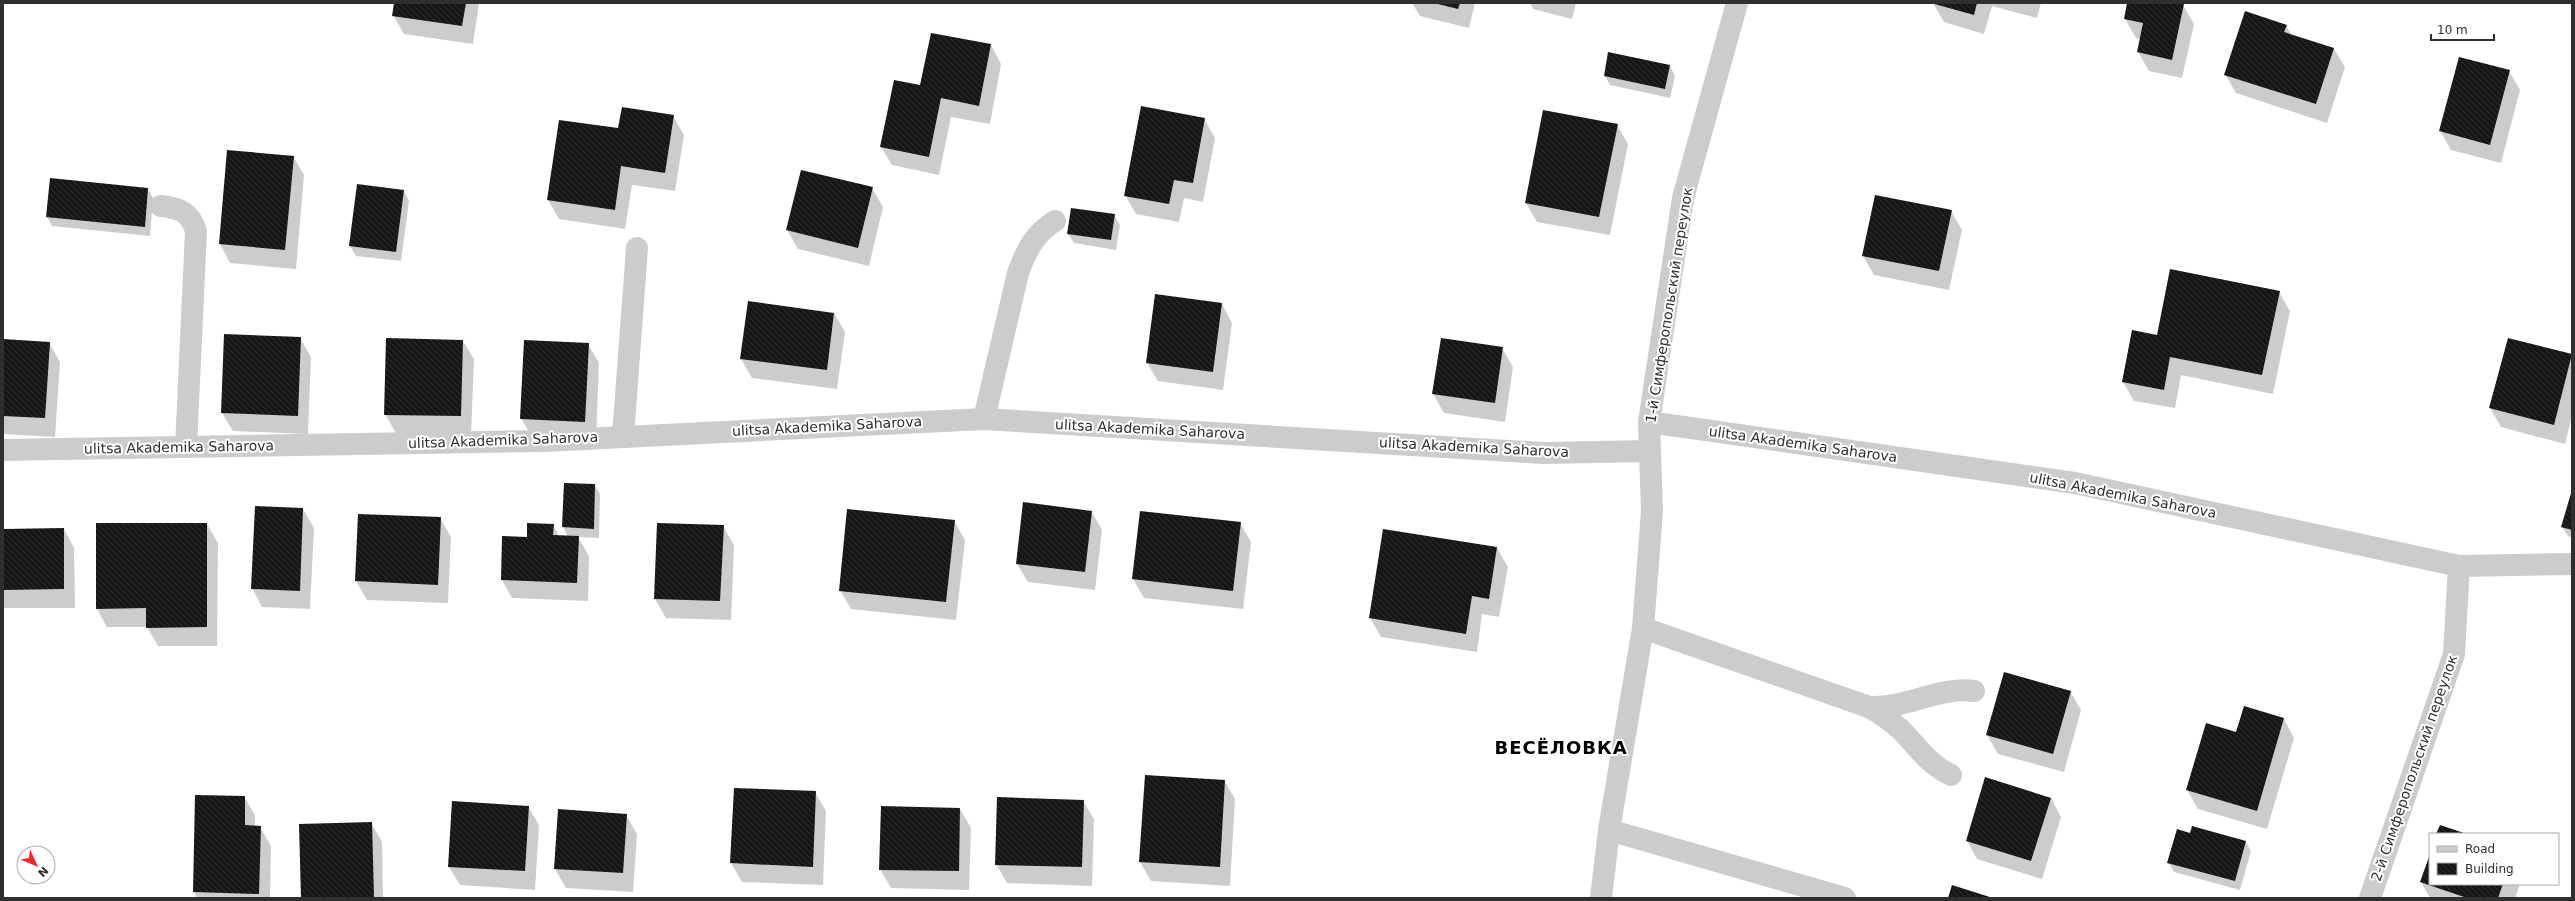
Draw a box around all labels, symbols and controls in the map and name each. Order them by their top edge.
scale bar [2431,16,2494,42]
text: 10 m [2437,23,2468,37]
street label: 1-й Симферопольский переулок [1642,186,1696,424]
street label: ulitsa Akademika Saharova [732,413,922,439]
street label: ulitsa Akademika Saharova [1055,416,1245,442]
street label: ulitsa Akademika Saharova [1708,423,1898,465]
street label: ulitsa Akademika Saharova [408,429,598,451]
street label: ulitsa Akademika Saharova [1379,434,1569,460]
street label: ulitsa Akademika Saharova [84,437,274,457]
street label: ulitsa Akademika Saharova [2028,469,2218,521]
street label: 2-й Симферопольский переулок [2368,653,2460,883]
district label: ВЕСЁЛОВКА [1494,737,1628,758]
legend [2429,833,2559,885]
text: Road [2465,842,2495,856]
north arrow [16,845,56,885]
text: Building [2465,862,2514,876]
text: N [35,864,51,879]

